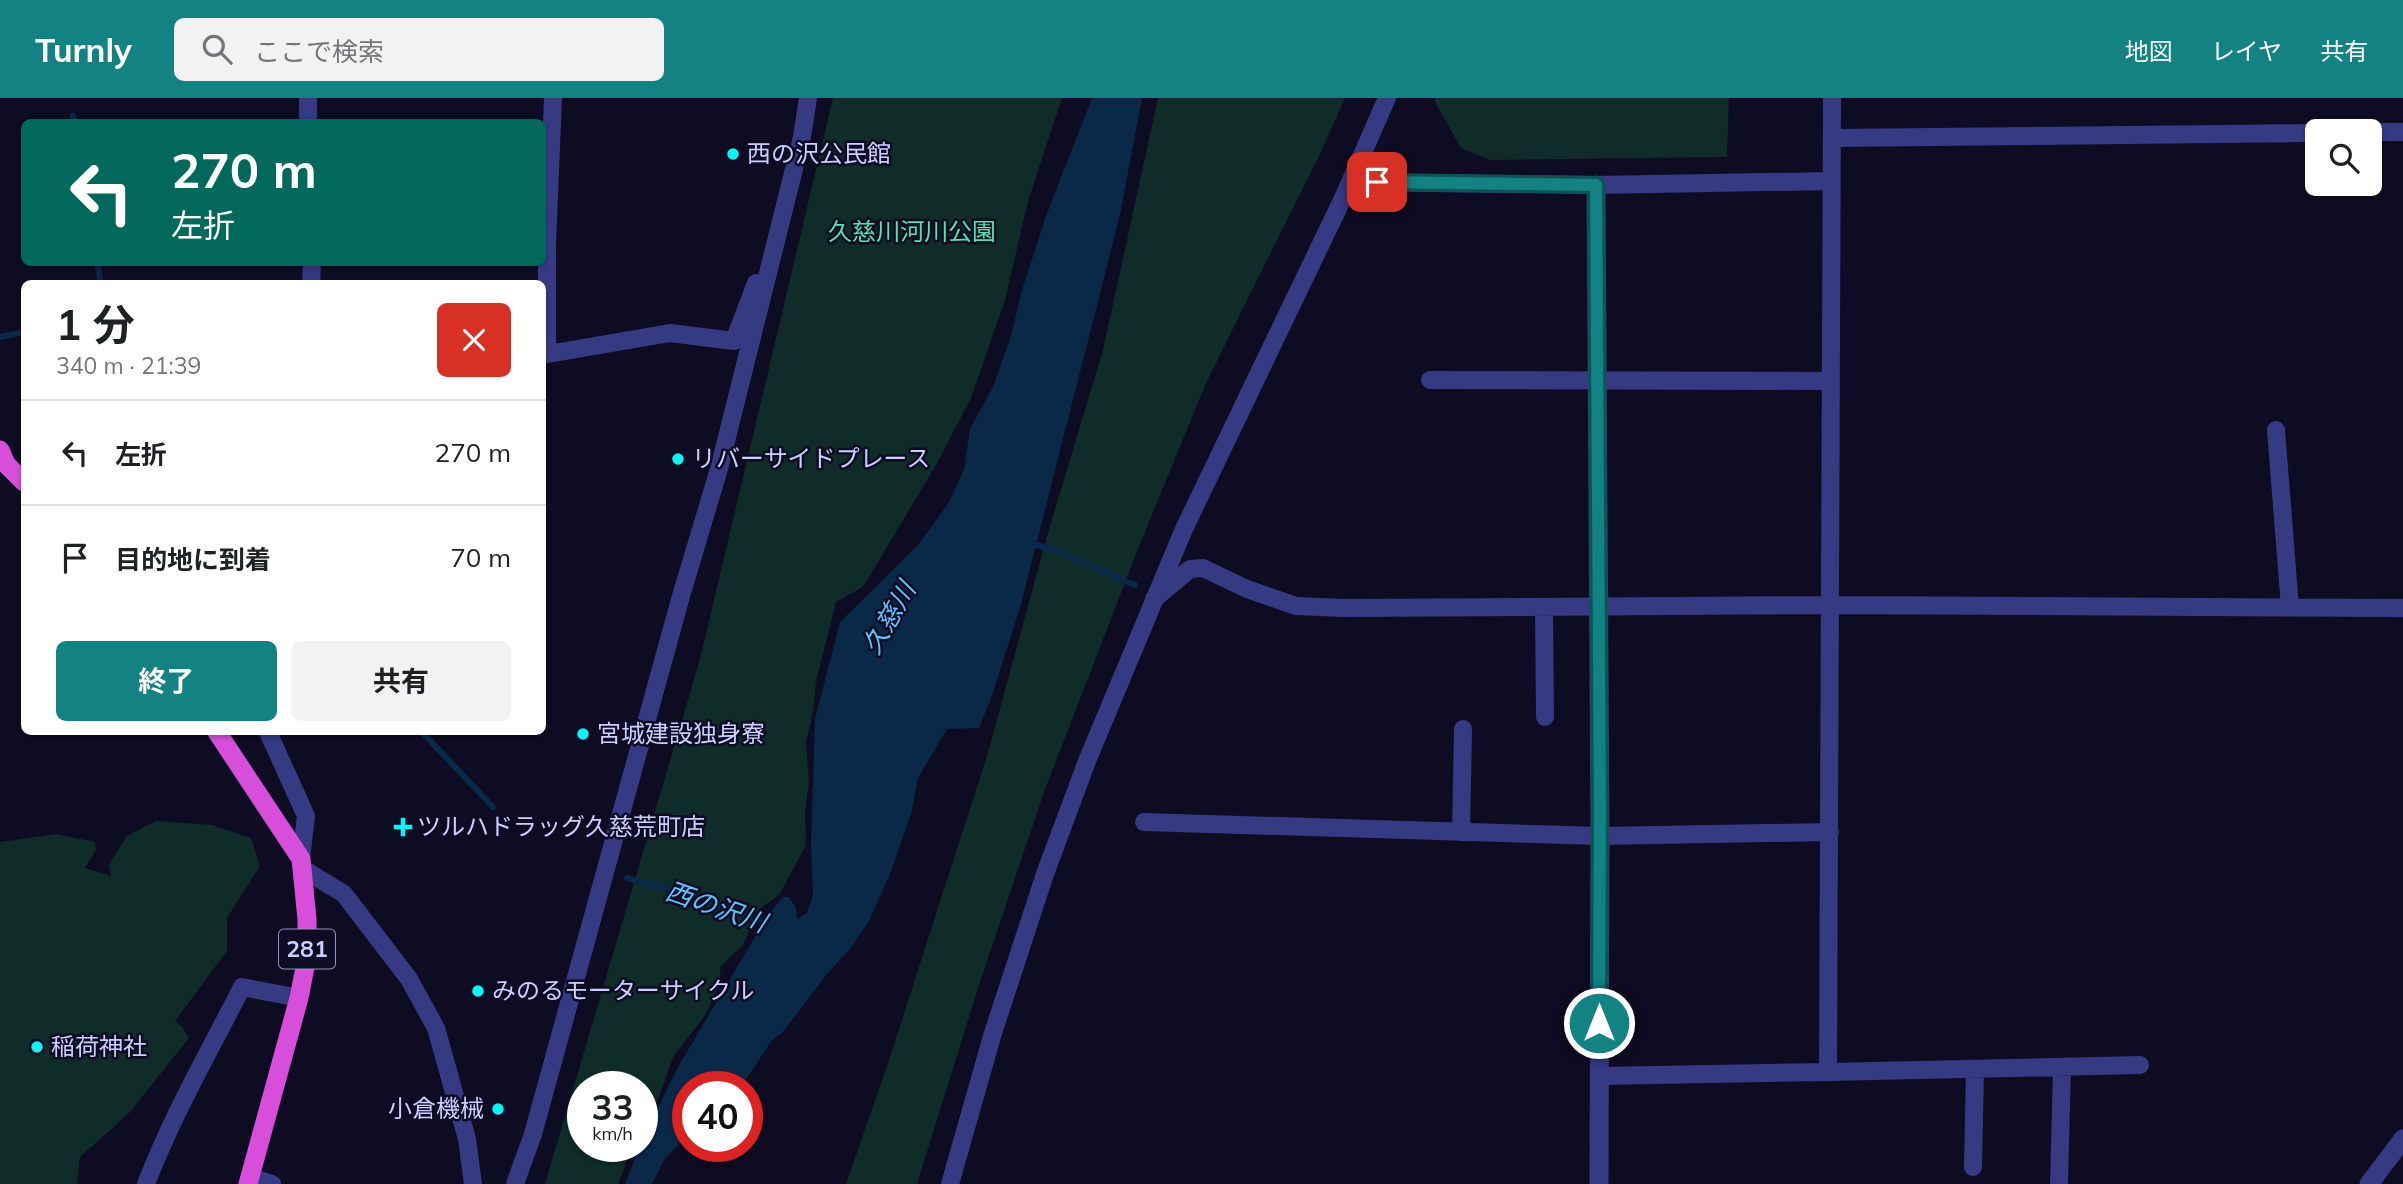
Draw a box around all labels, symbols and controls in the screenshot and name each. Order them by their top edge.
search box [174,18,664,81]
text: Turnly [35,29,132,70]
icon: search [198,30,236,68]
text: ここで検索 [254,35,384,68]
text: 地図 [2125,36,2173,66]
text: レイヤ [2211,36,2282,66]
text: 共有 [2320,36,2368,66]
map controls [2305,119,2382,196]
button: search [2305,119,2382,196]
place label: 西の沢公民館 [747,138,891,168]
text: 270 m [171,139,317,200]
marker: 西の沢公民館 [725,146,741,162]
icon: left [56,147,147,238]
pin [1347,152,1407,212]
icon: arrive [1358,163,1396,201]
text: 左折 [171,205,235,245]
park label: 久慈川河川公園 [828,216,996,246]
text: 1 分 [56,298,135,351]
button: close [437,303,511,377]
text: 340 m · 21:39 [56,351,201,380]
icon: left [56,434,94,472]
text: 270 m [435,436,511,469]
text: 左折 [115,438,167,471]
place label: リバーサイドプレース [692,443,930,473]
marker: リバーサイドプレース [670,451,686,467]
icon: arrive [56,539,94,577]
text: 70 m [450,541,511,574]
text: 目的地に到着 [115,543,271,576]
water label: 久慈川 [855,573,924,660]
button: 終了 [56,641,277,721]
button: 共有 [291,641,511,721]
place label: 宮城建設独身寮 [597,718,765,748]
marker: 宮城建設独身寮 [575,726,591,742]
place label: ツルハドラッグ久慈荒町店 [417,811,705,841]
marker: ツルハドラッグ久慈荒町店 [395,819,411,835]
water label: 西の沢川 [662,874,774,940]
road number: 281 [279,930,335,968]
place label: みのるモーターサイクル [492,975,754,1005]
marker: みのるモーターサイクル [470,983,486,999]
position arrow [1562,986,1636,1060]
place label: 稲荷神社 [51,1031,147,1061]
marker: 稲荷神社 [29,1039,45,1055]
speed limit sign: 40 [672,1071,763,1162]
text: 33 [591,1085,634,1129]
place label: 小倉機械 [388,1093,484,1123]
marker: 小倉機械 [490,1101,506,1117]
text: km/h [592,1122,633,1145]

